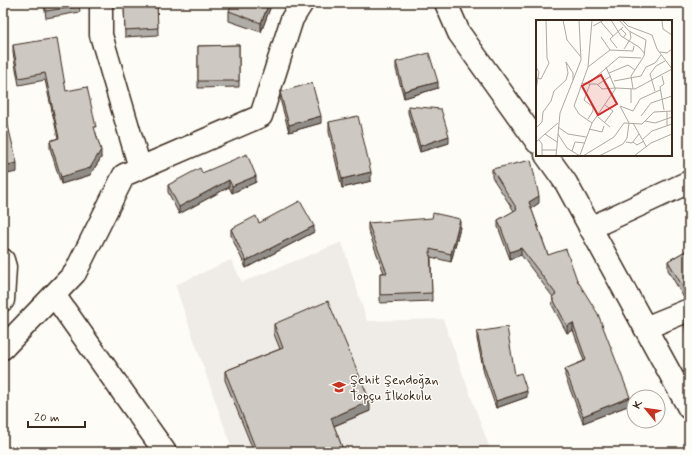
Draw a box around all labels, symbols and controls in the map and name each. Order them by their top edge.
inset map [536,20,672,156]
place label: Şehit Şendoğan Topçu İlkokulu [350,371,439,405]
school or university icon: Şehit Şendoğan Topçu İlkokulu [331,379,347,395]
north arrow [626,389,666,429]
text: K [630,398,646,411]
scale bar [28,403,85,429]
text: 20 m [34,410,60,426]

